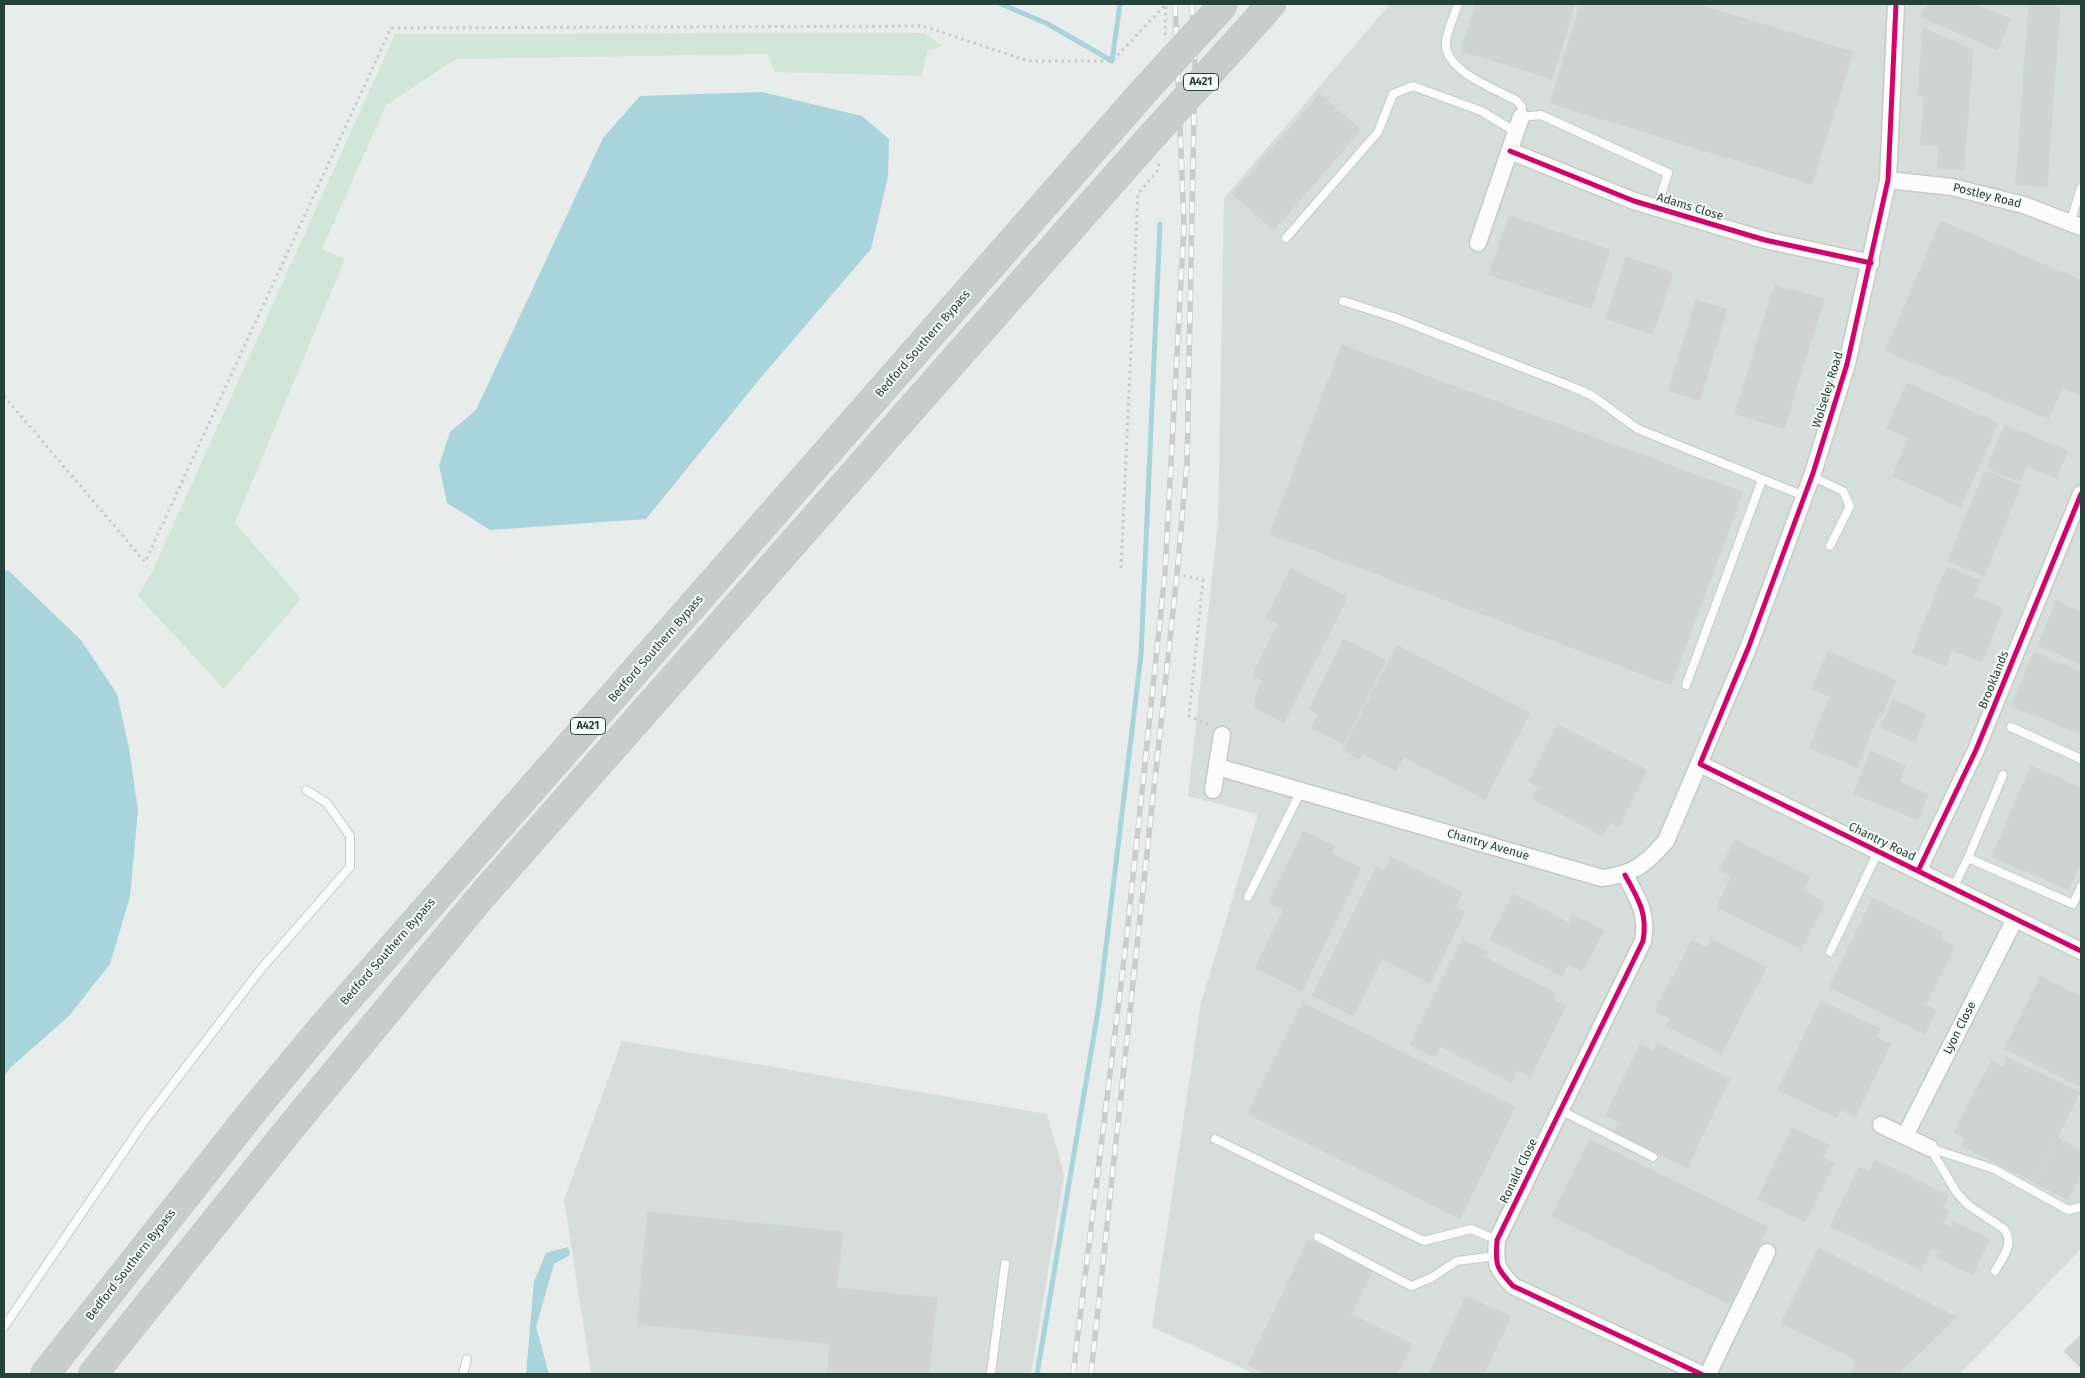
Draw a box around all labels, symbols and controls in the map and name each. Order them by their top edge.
road number: A421 [1184,74,1218,90]
street label: Postley Road [1951,181,2023,211]
street label: Adams Close [1655,190,1725,224]
street label: Bedford Southern Bypass [872,287,974,401]
street label: Wolseley Road [1810,350,1846,430]
street label: Bedford Southern Bypass [605,592,707,706]
street label: Brooklands [1976,649,2012,711]
road number: A421 [570,718,606,734]
street label: Chantry Road [1846,820,1918,864]
street label: Chantry Avenue [1445,826,1531,864]
street label: Bedford Southern Bypass [337,895,439,1009]
street label: Lyon Close [1941,999,1979,1057]
street label: Ronald Close [1497,1136,1541,1206]
street label: Bedford Southern Bypass [83,1206,179,1324]

